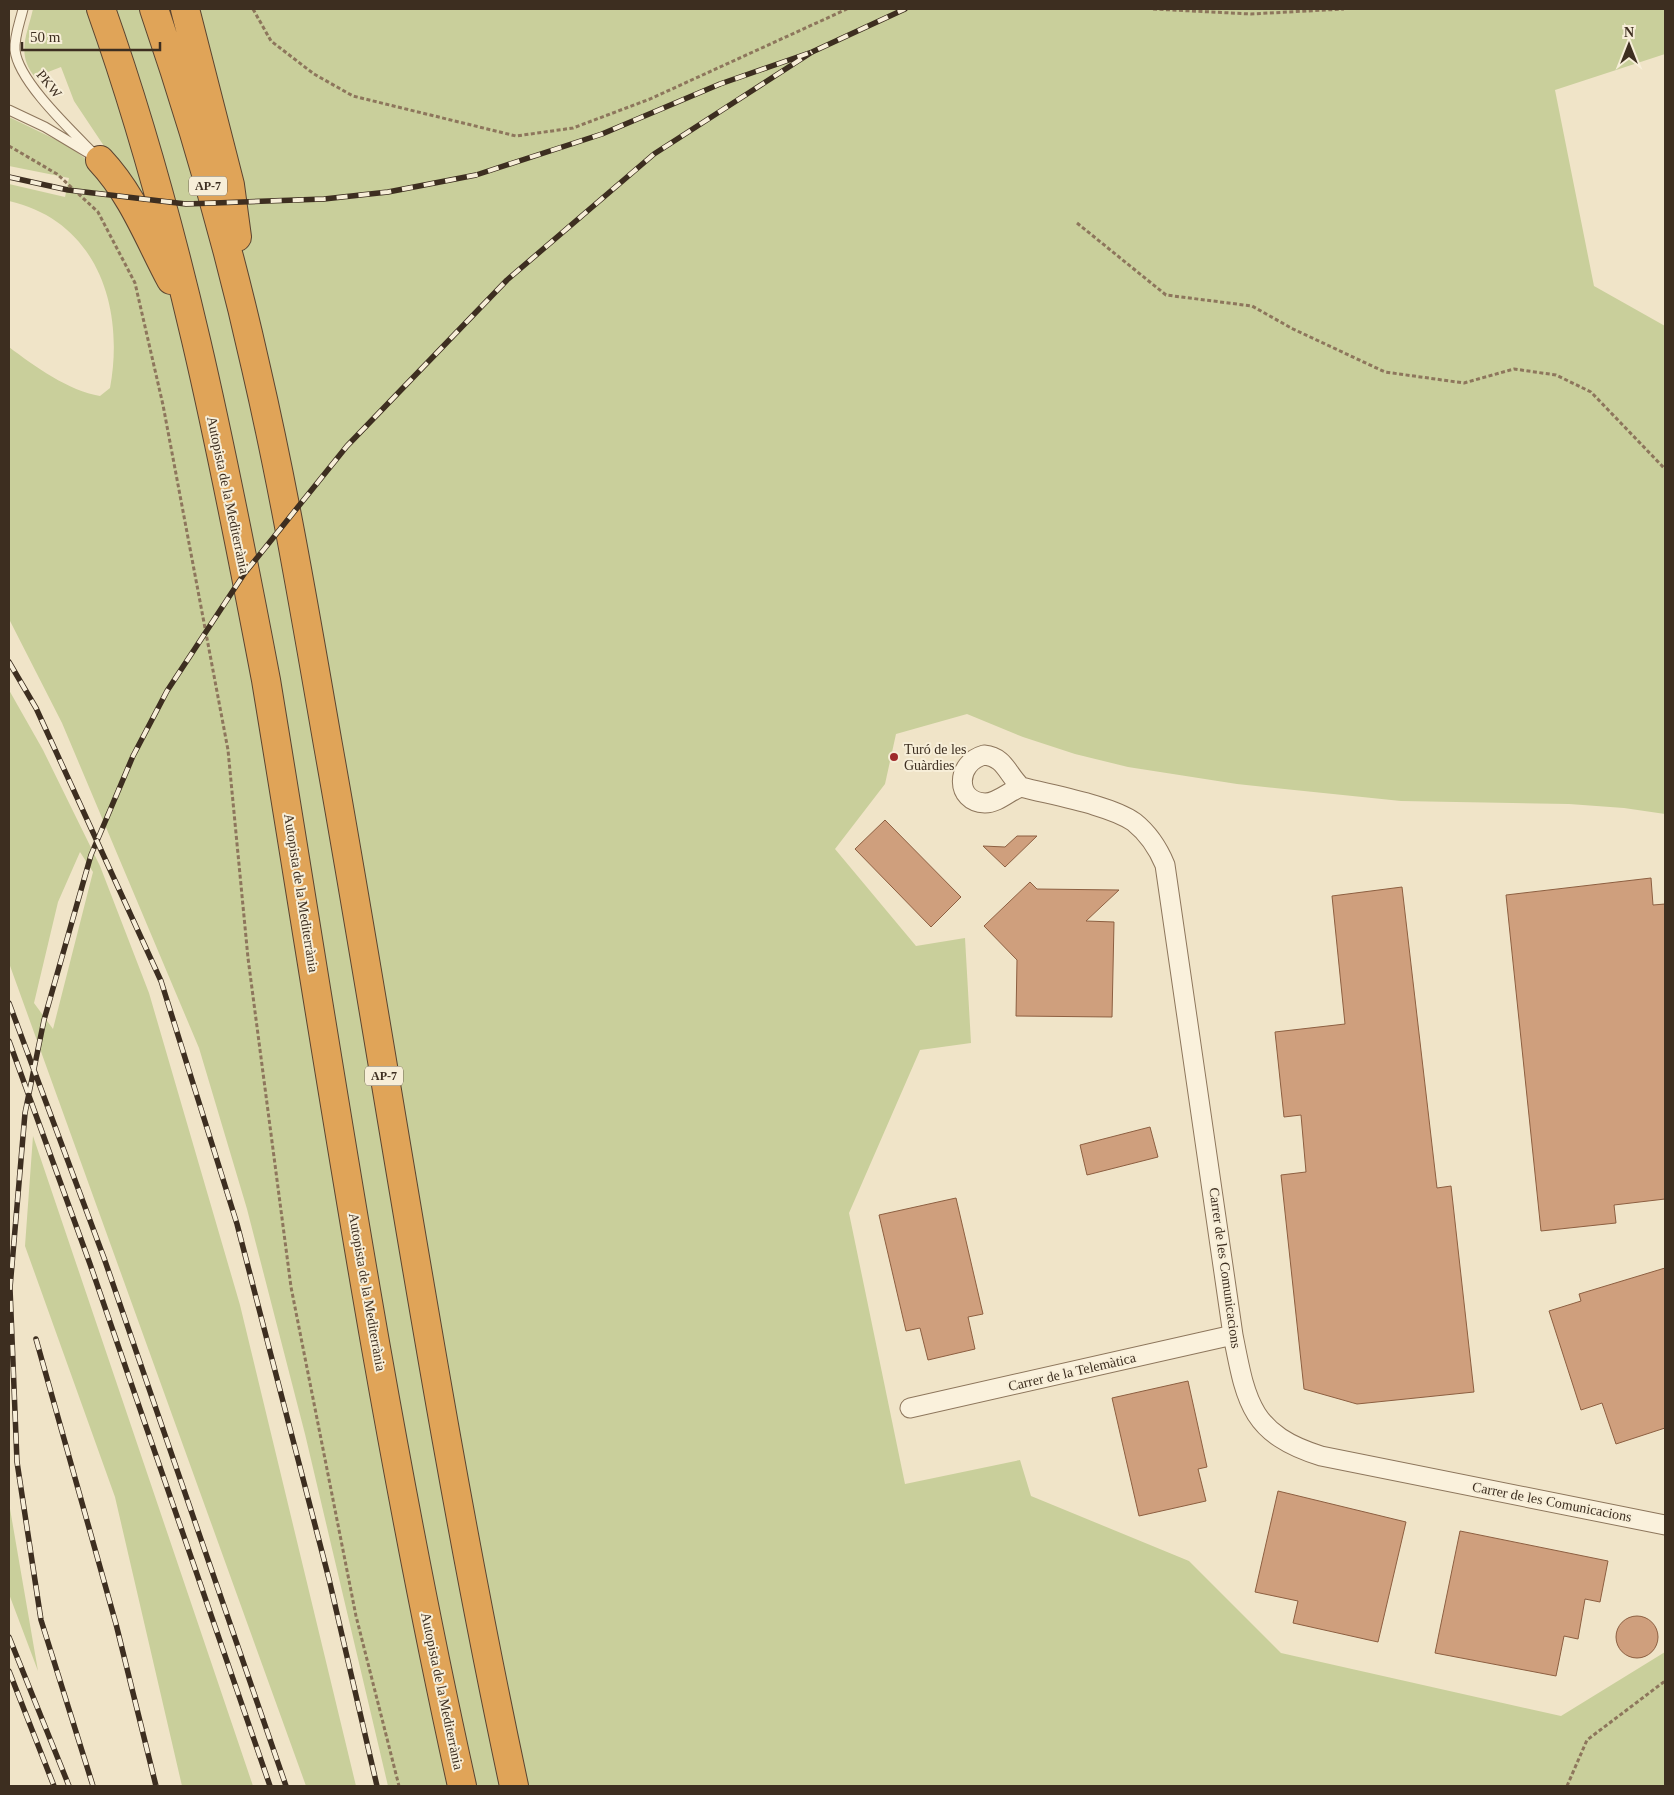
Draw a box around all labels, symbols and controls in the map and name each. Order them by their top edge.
scale bar [22,20,160,52]
north arrow [1604,20,1654,70]
text: N [1624,25,1634,40]
text: 50 m [30,29,61,45]
street label: PKW [33,67,65,101]
road number: AP-7 [189,177,227,196]
street label: Autopista de la Mediterrània [204,415,252,576]
place label: Turó de les Guàrdies [904,742,967,773]
marker: Turó de les Guàrdies [888,751,900,763]
street label: Autopista de la Mediterrània [281,813,321,974]
road number: AP-7 [365,1066,403,1086]
street label: Carrer de les Comunicacions [1206,1187,1244,1349]
street label: Autopista de la Mediterrània [346,1212,388,1373]
street label: Carrer de la Telemàtica [1007,1350,1138,1394]
street label: Carrer de les Comunicacions [1471,1479,1633,1525]
street label: Autopista de la Mediterrània [418,1611,466,1772]

